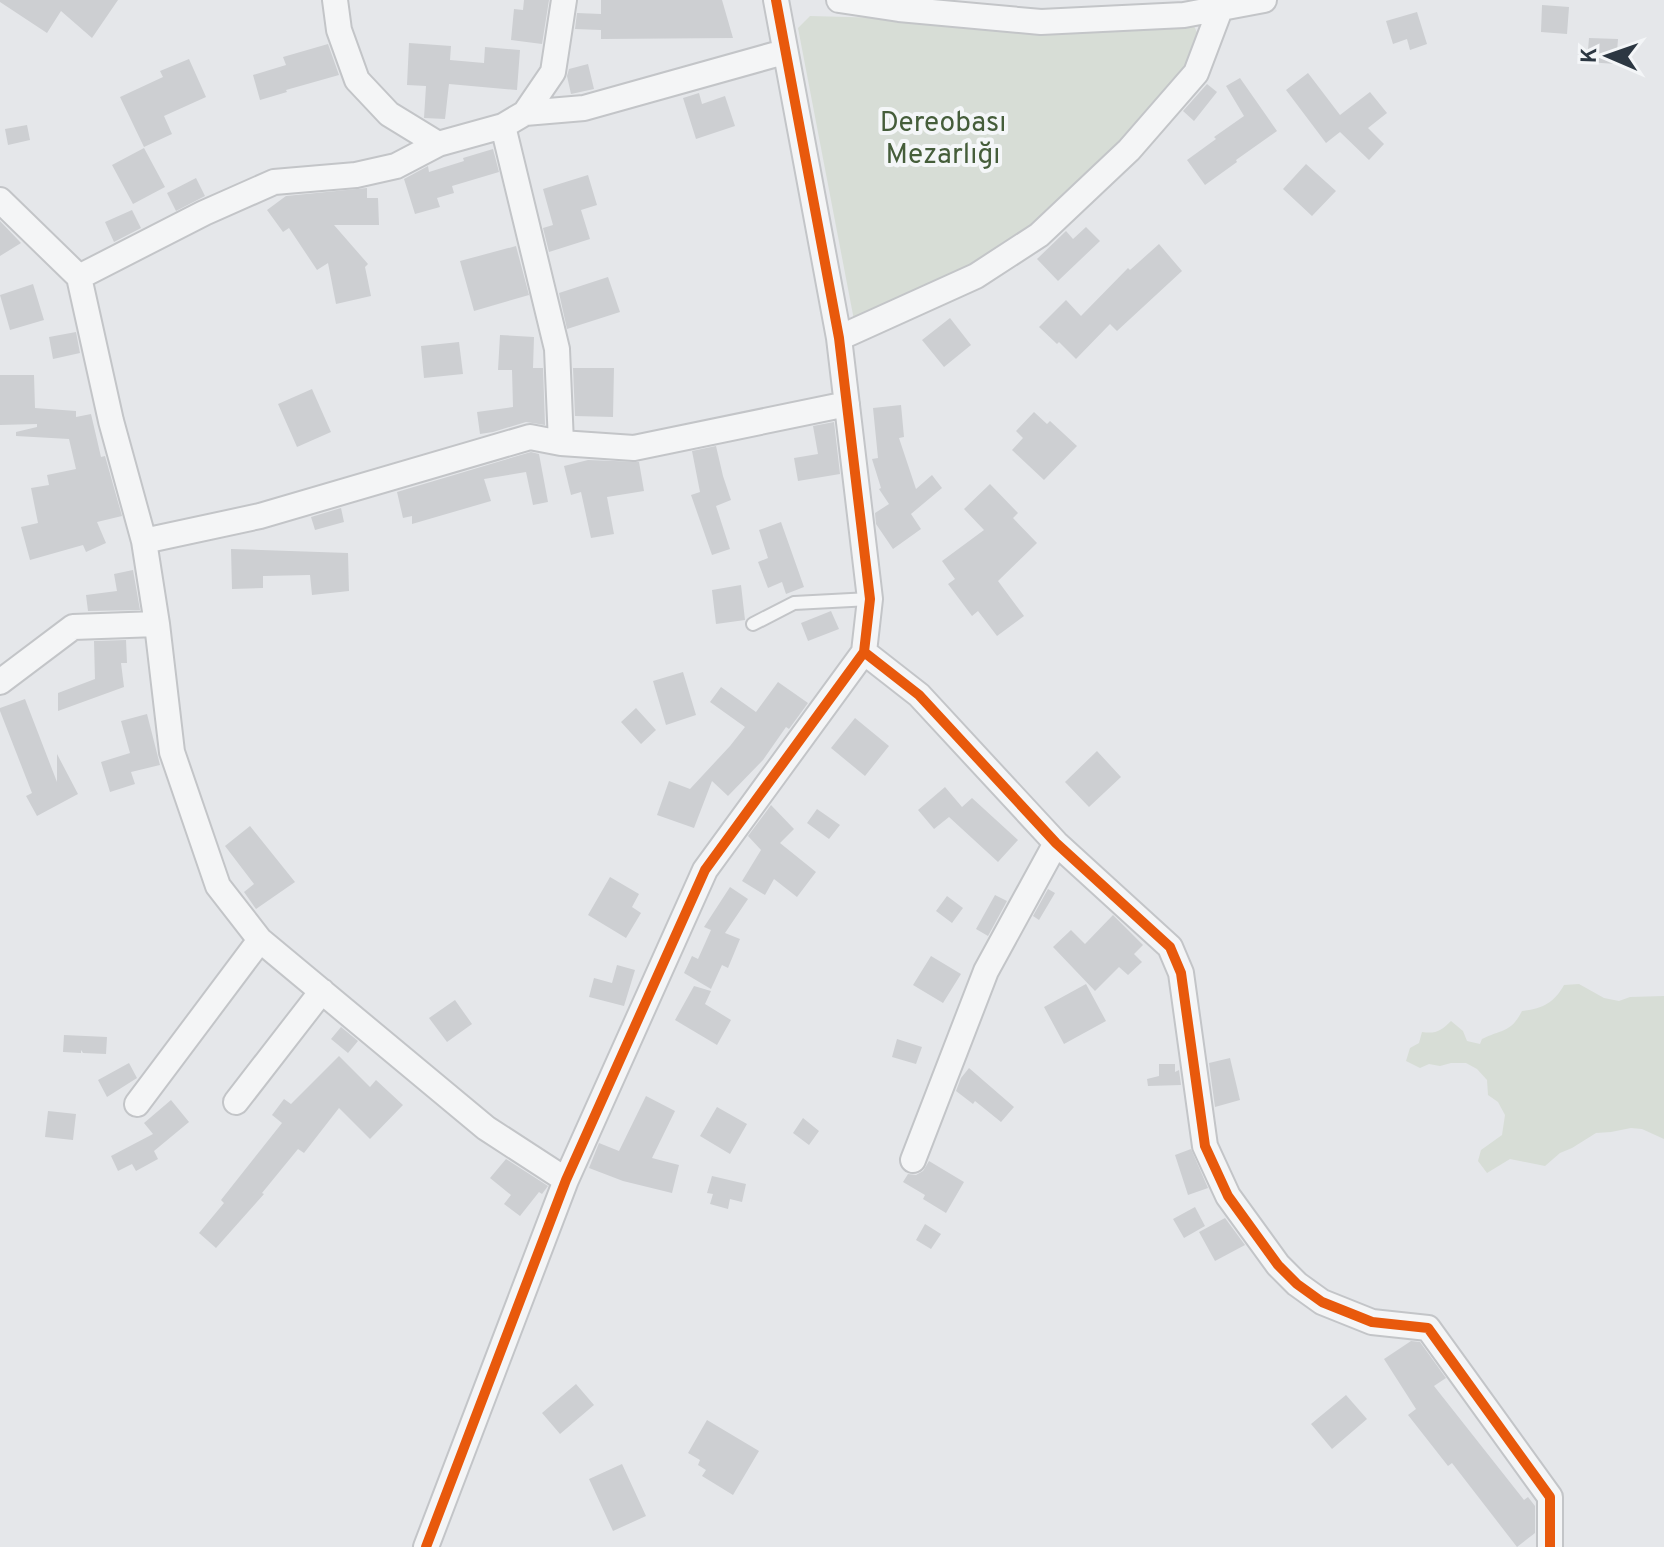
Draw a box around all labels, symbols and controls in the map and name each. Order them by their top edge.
north arrow [1568,16,1648,96]
text: K [1577,47,1604,64]
park label: Dereobası Mezarlığı [880,106,1006,174]

